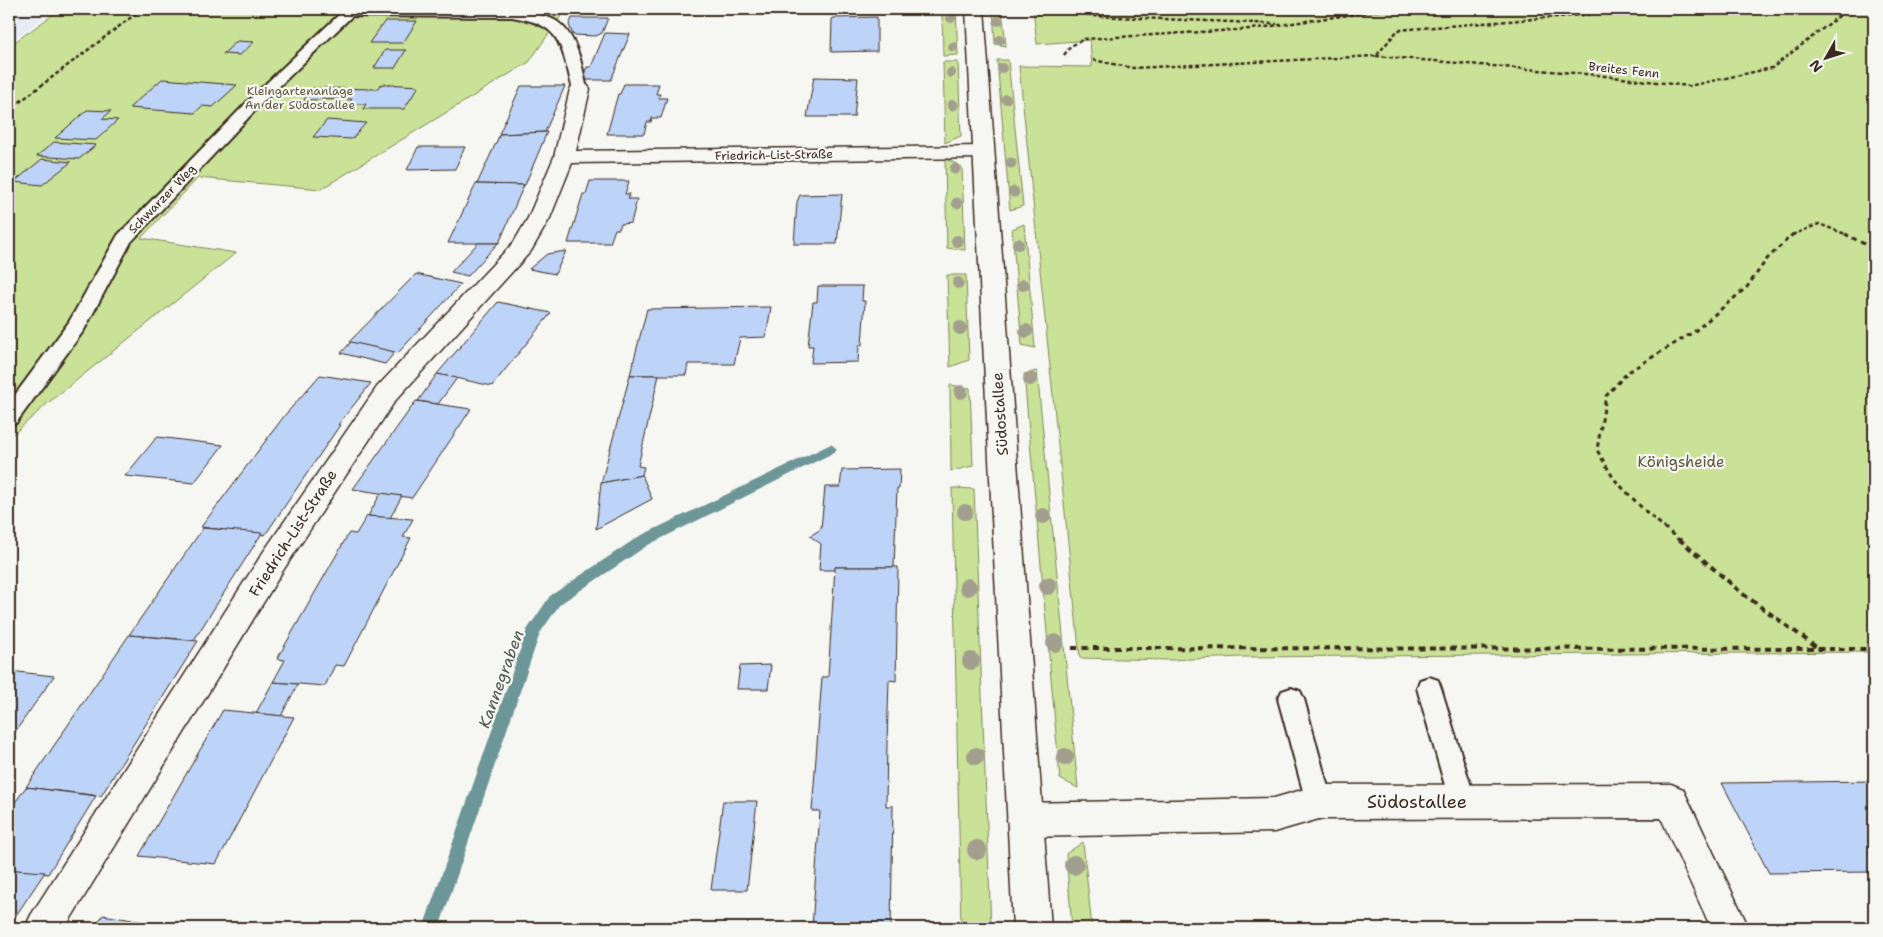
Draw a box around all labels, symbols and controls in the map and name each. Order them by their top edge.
north arrow [1800,32,1850,82]
text: N [1805,56,1826,76]
street label: Breites Fenn [1588,58,1660,82]
park label: Kleingartenanlage An der Südostallee [245,83,355,113]
street label: Friedrich-List-Straße [715,146,833,164]
street label: Schwarzer Weg [125,161,199,237]
street label: Südostallee [987,372,1013,456]
park label: Königsheide [1638,452,1724,472]
street label: Friedrich-List-Straße [244,466,342,600]
water label: Kannegraben [474,627,528,731]
street label: Südostallee [1367,790,1467,814]

